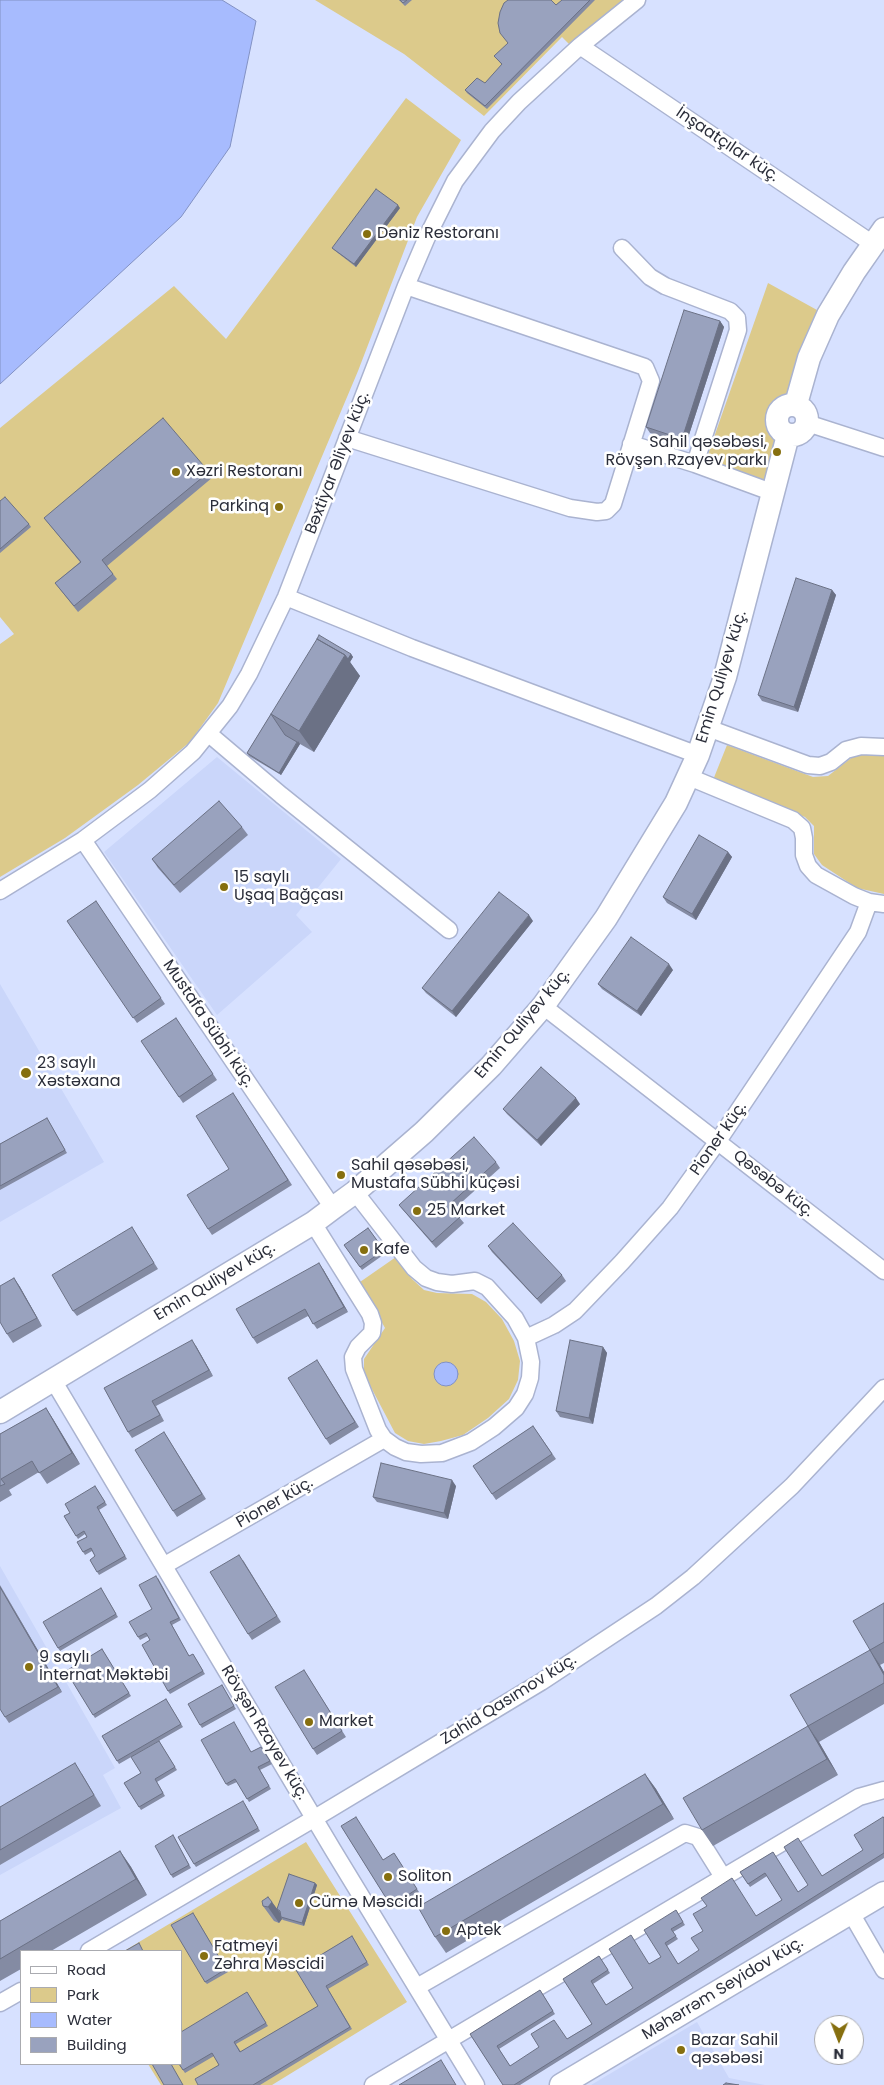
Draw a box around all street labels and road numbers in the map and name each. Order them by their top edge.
street label: İnşaatçılar küç. [672,103,782,187]
street label: Bəxtiyar Əliyev küç. [302,389,374,537]
street label: Emin Quliyev küç. [693,608,751,746]
street label: Mustafa Sübhi küç. [158,957,258,1091]
street label: Emin Quliyev küç. [471,965,575,1083]
street label: Pioner küç. [687,1099,751,1179]
street label: Qəsəbə küç. [729,1146,817,1222]
street label: Emin Quliyev küç. [151,1238,279,1326]
street label: Pioner küç. [233,1473,317,1533]
street label: Zahid Qasımov küç. [438,1651,580,1749]
street label: Rövşən Rzayev küç. [216,1662,312,1804]
street label: Məhərrəm Seyidov küç. [639,1933,807,2045]

